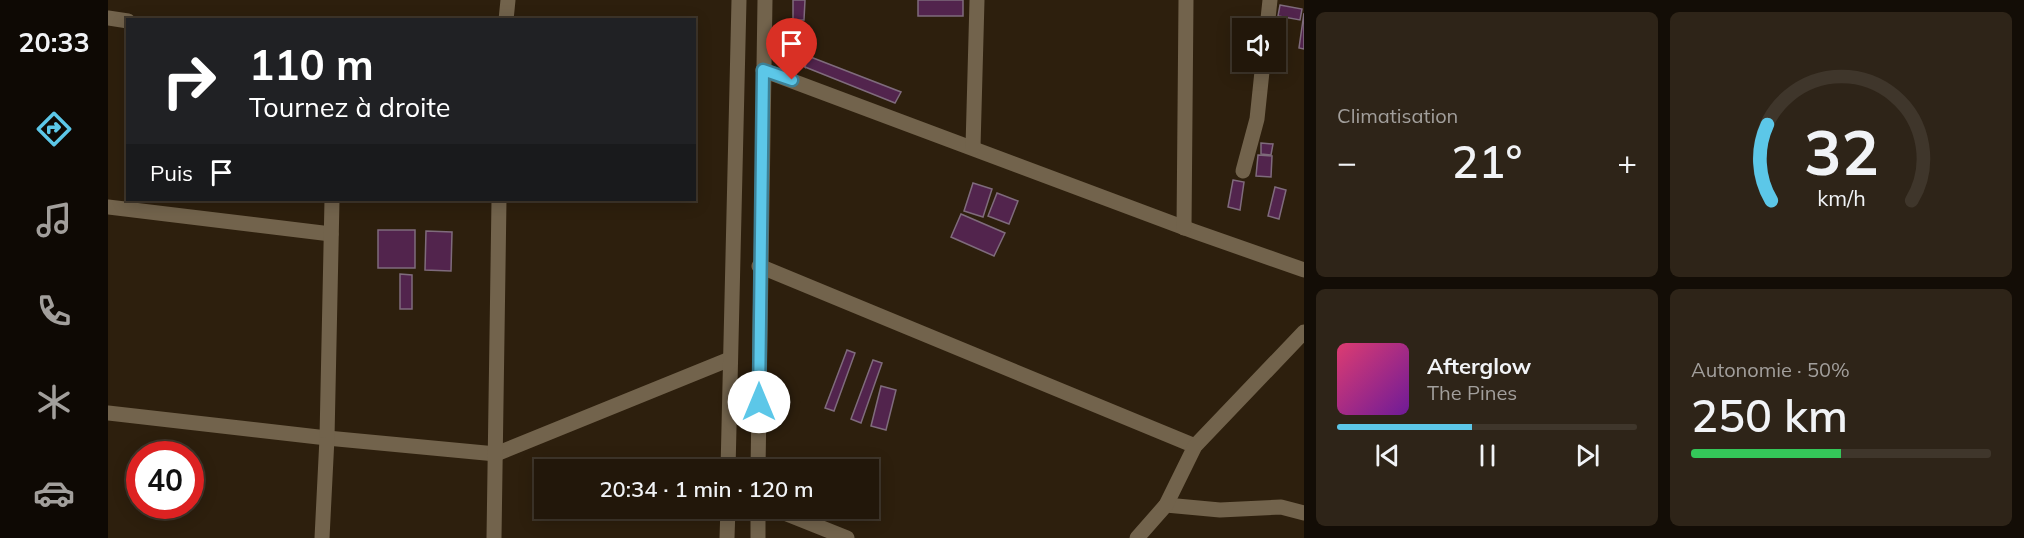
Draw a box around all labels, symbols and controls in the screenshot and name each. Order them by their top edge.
pin [766,18,817,80]
map controls [1232,18,1286,72]
button: sound [1232,18,1286,72]
text: 20:33 [18,25,90,59]
icon: arrive [775,27,808,60]
text: 110 m [249,38,374,91]
icon: right [150,42,228,120]
text: Tournez à droite [249,90,450,124]
text: Climatisation [1337,103,1458,128]
icon: directions [33,108,75,150]
text: 32 [1804,112,1878,191]
text: 21° [1452,133,1522,189]
text: − [1337,141,1357,182]
text: + [1617,141,1637,182]
icon: arrive [205,156,238,189]
text: Puis [150,159,193,187]
text: km/h [1817,185,1865,212]
icon: music [33,199,75,241]
icon: phone [33,290,75,332]
text: Afterglow [1427,352,1531,380]
text: Autonomie · 50% [1691,357,1850,382]
position arrow [727,370,791,434]
text: The Pines [1427,380,1517,405]
icon: climate [33,381,75,423]
text: 250 km [1691,387,1848,443]
icon: previous [1371,439,1404,472]
icon: pause [1471,439,1504,472]
icon: next [1571,439,1604,472]
speed limit sign: 40 [126,441,204,519]
icon: car [33,472,75,514]
text: 20:34 · 1 min · 120 m [599,475,814,503]

